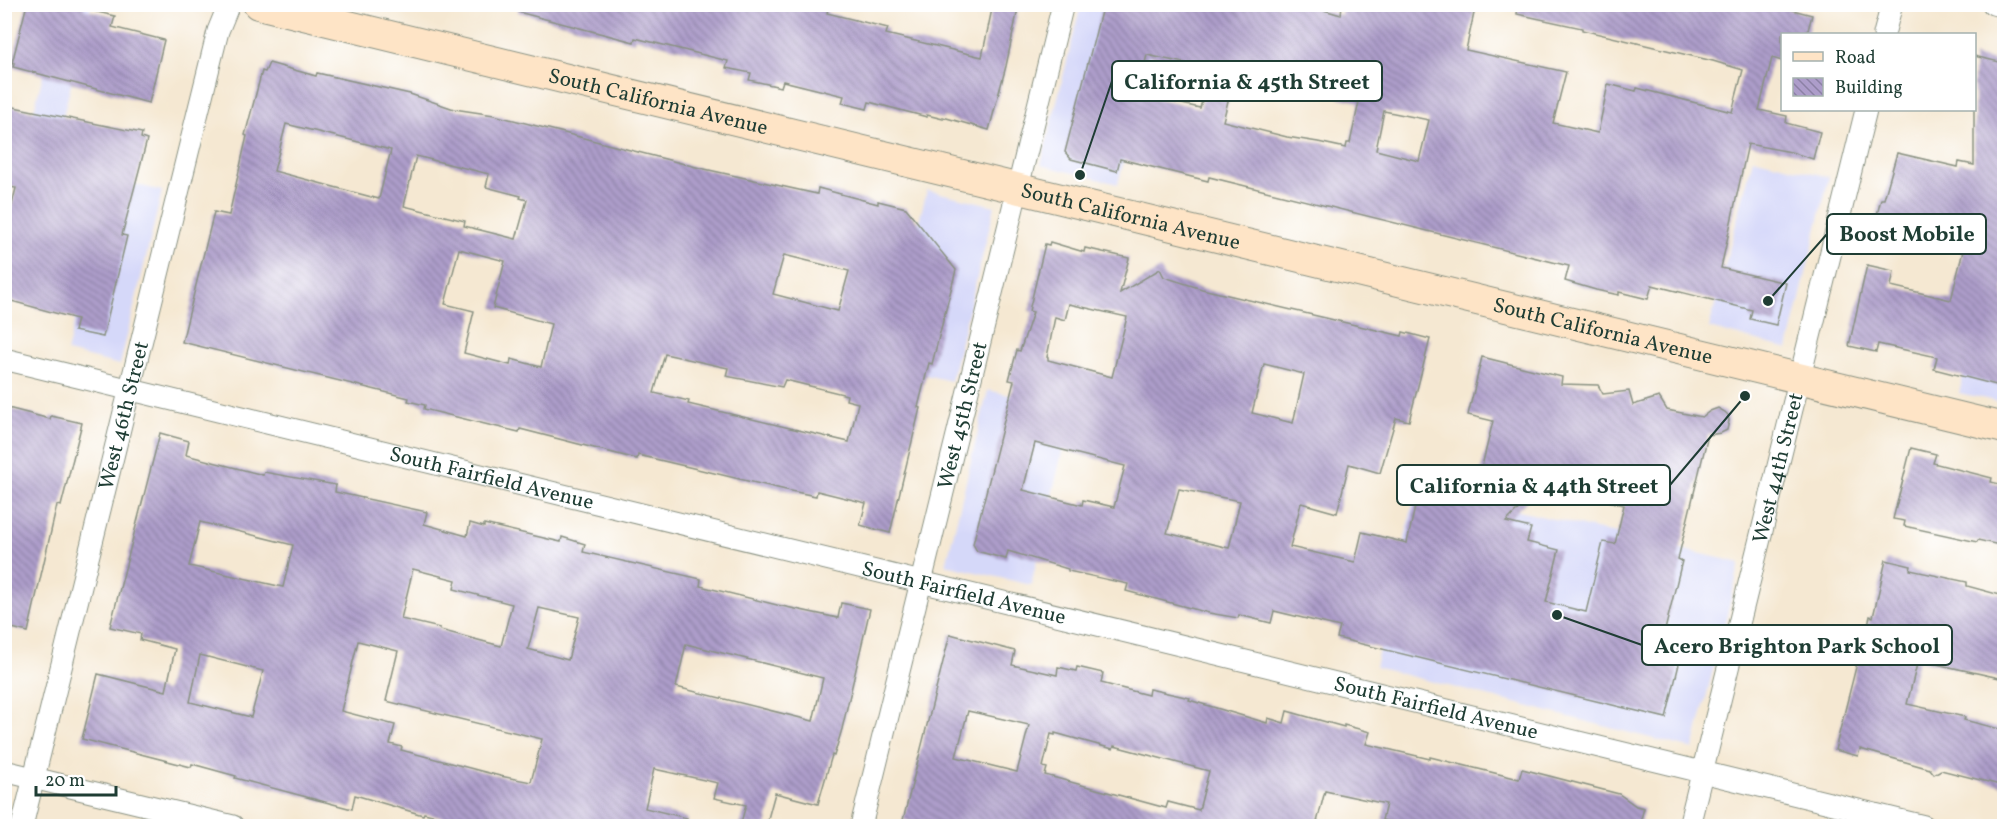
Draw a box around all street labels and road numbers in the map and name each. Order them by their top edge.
street label: South California Avenue [545,62,771,143]
street label: South California Avenue [1018,177,1243,258]
street label: South California Avenue [1490,291,1715,373]
street label: West 46th Street [92,338,157,493]
street label: West 45th Street [931,339,996,492]
street label: West 44th Street [1746,390,1812,546]
street label: South Fairfield Avenue [386,440,597,518]
street label: South Fairfield Avenue [859,555,1069,633]
street label: South Fairfield Avenue [1331,670,1541,748]

